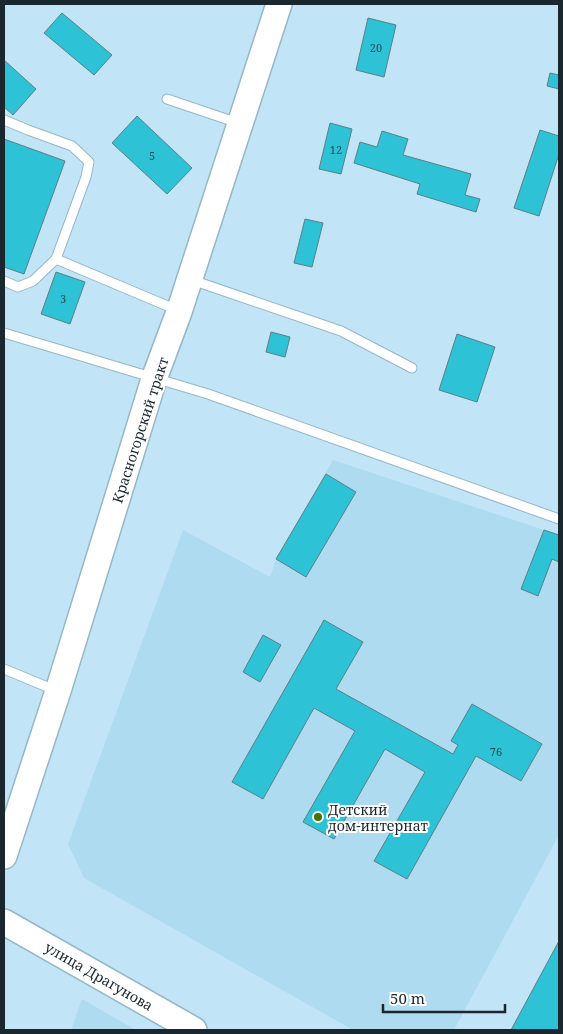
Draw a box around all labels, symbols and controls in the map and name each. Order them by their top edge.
house number: 20 [370,40,382,55]
house number: 12 [330,142,342,157]
house number: 5 [149,148,155,163]
house number: 3 [60,291,66,306]
street label: Красногорский тракт [107,354,173,505]
house number: 76 [490,744,502,759]
place label: Детский дом-интернат [328,800,429,835]
marker: Детский дом-интернат [312,811,324,823]
street label: улица Драгунова [41,937,157,1015]
scale bar [383,982,506,1014]
text: 50 m [390,988,425,1008]

